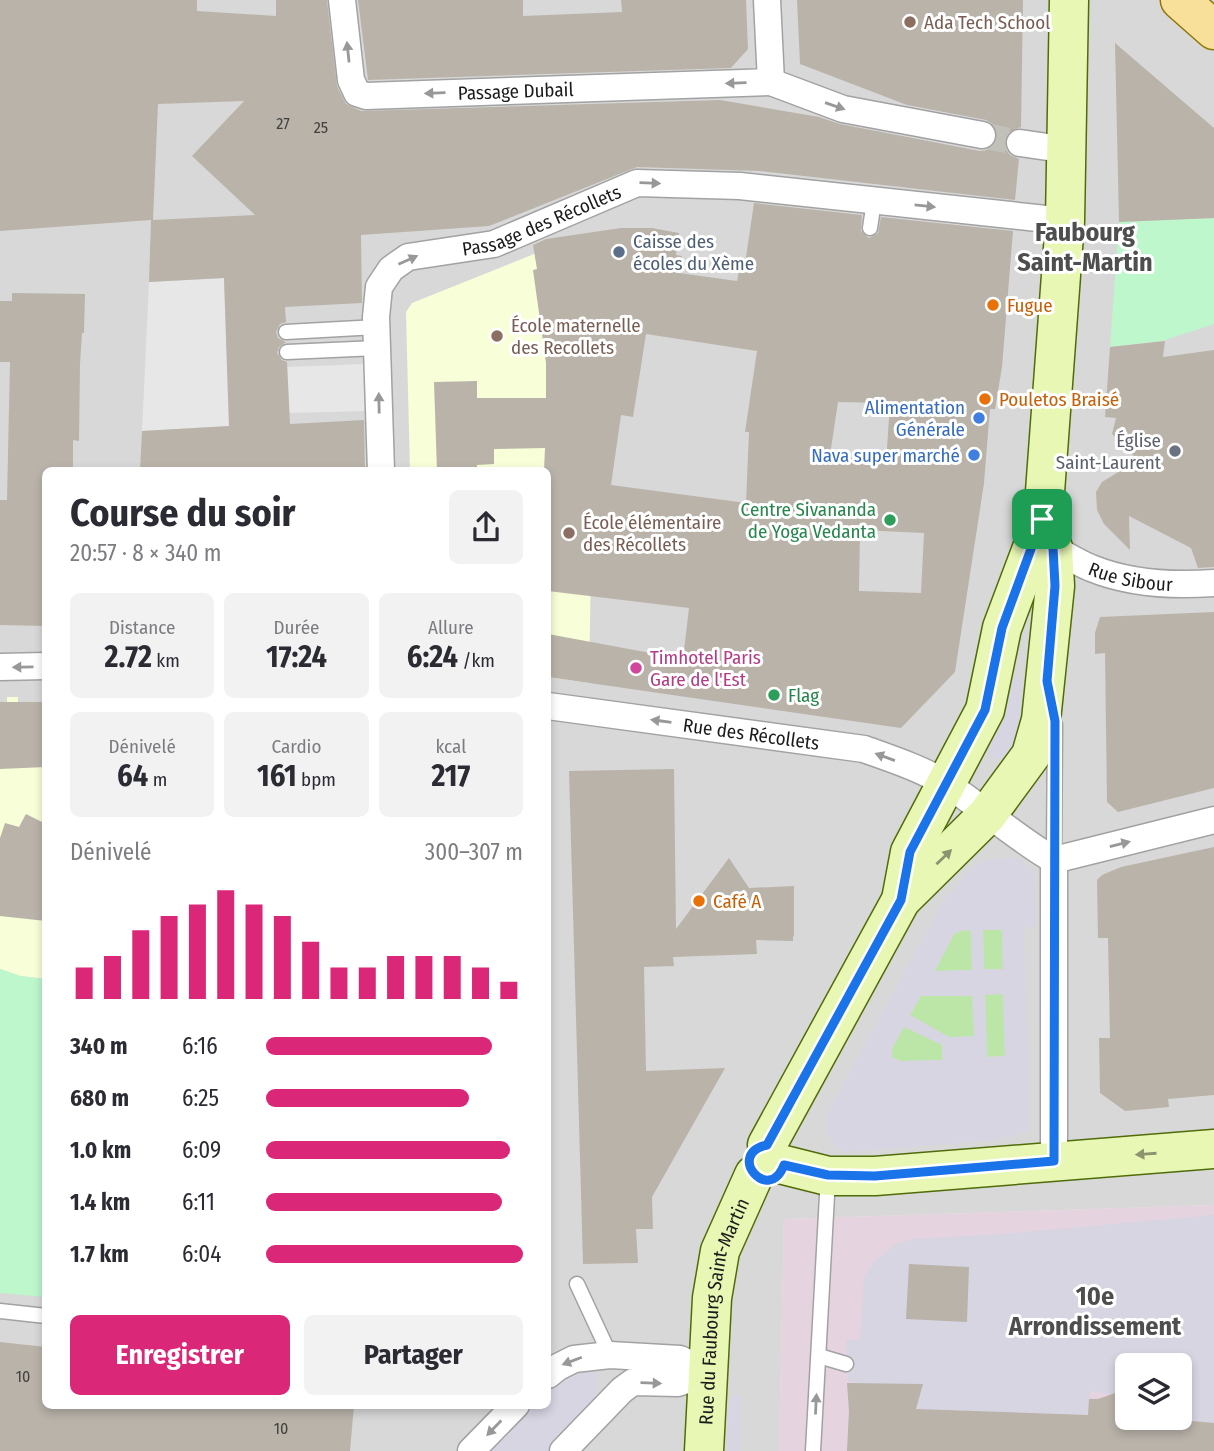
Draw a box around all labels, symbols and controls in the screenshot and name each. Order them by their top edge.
place label: Ada Tech School [924,11,1050,34]
marker: Ada Tech School [902,14,918,30]
one-way arrow [342,41,353,63]
street label: Passage Dubail [457,78,574,105]
one-way arrow [725,78,747,89]
one-way arrow [424,88,446,99]
one-way arrow [825,101,846,112]
house number: 27 [276,114,290,133]
house number: 25 [314,118,328,137]
one-way arrow [639,178,661,189]
street label: Passage des Récollets [461,180,624,261]
one-way arrow [915,201,937,212]
district label: Faubourg Saint-Martin [1017,217,1153,278]
place label: Caisse des écoles du Xème [633,230,754,275]
marker: Caisse des écoles du Xème [611,244,627,260]
one-way arrow [398,254,418,266]
place label: Fugue [1007,294,1053,317]
marker: Fugue [985,297,1001,313]
place label: École maternelle des Recollets [511,314,641,359]
marker: École maternelle des Recollets [489,328,505,344]
place label: Pouletos Braisé [999,388,1119,411]
one-way arrow [373,391,384,413]
marker: Pouletos Braisé [977,391,993,407]
place label: Alimentation Générale [865,396,965,441]
marker: Alimentation Générale [971,410,987,426]
place label: Église Saint-Laurent [1056,429,1162,474]
marker: Église Saint-Laurent [1167,443,1183,459]
place label: Nava super marché [811,444,960,467]
marker: Nava super marché [966,447,982,463]
pin [1012,489,1072,549]
text: Course du soir [70,490,296,536]
button: share [449,490,523,564]
place label: Centre Sivananda de Yoga Vedanta [741,498,876,543]
icon: arrive [1023,500,1061,538]
place label: École élémentaire des Récollets [583,511,721,556]
marker: Centre Sivananda de Yoga Vedanta [882,512,898,528]
marker: École élémentaire des Récollets [561,525,577,541]
text: 20:57 · 8 × 340 m [70,539,221,567]
street label: Rue Sibour [1085,557,1173,596]
text: Distance [109,616,175,639]
text: Durée [274,616,319,639]
text: Allure [428,616,474,639]
text: 2.72 [105,639,152,675]
text: 17:24 [266,639,327,675]
text: 6:24 [407,639,458,675]
place label: Timhotel Paris Gare de l'Est [650,646,761,691]
text: km [152,649,180,672]
text: /km [458,649,495,672]
marker: Timhotel Paris Gare de l'Est [628,660,644,676]
one-way arrow [12,661,34,672]
place label: Flag [788,684,819,707]
marker: Flag [766,687,782,703]
street label: Rue des Récollets [682,713,821,755]
one-way arrow [650,716,672,727]
text: Dénivelé [109,735,176,758]
text: Cardio [272,735,321,758]
text: kcal [435,735,466,758]
one-way arrow [875,751,896,762]
text: 64 [117,758,148,794]
text: 161 [257,758,297,794]
text: 217 [431,758,470,794]
text: m [148,768,167,791]
text: bpm [297,768,336,791]
text: Dénivelé [70,838,151,866]
text: 300–307 m [425,838,523,866]
one-way arrow [1109,838,1131,849]
one-way arrow [935,849,952,866]
place label: Café A [713,890,761,913]
marker: Café A [691,893,707,909]
text: 340 m [70,1032,128,1060]
text: 6:16 [182,1032,218,1060]
text: 680 m [70,1084,129,1112]
text: 6:25 [182,1084,219,1112]
text: 1.0 km [70,1136,131,1164]
text: 6:09 [182,1136,221,1164]
one-way arrow [1135,1149,1157,1160]
text: 1.4 km [70,1188,130,1216]
text: 6:11 [182,1188,215,1216]
street label: Rue du Faubourg Saint-Martin [694,1195,754,1425]
text: 1.7 km [70,1240,129,1268]
text: 6:04 [182,1240,221,1268]
district label: 10e Arrondissement [1008,1281,1182,1342]
button: Enregistrer [70,1315,290,1395]
button: Partager [304,1315,523,1395]
map controls [1115,1353,1192,1430]
button: layers [1115,1353,1192,1430]
one-way arrow [561,1356,582,1367]
house number: 10 [16,1367,30,1386]
one-way arrow [641,1377,663,1388]
one-way arrow [811,1392,822,1414]
house number: 10 [274,1419,288,1438]
one-way arrow [486,1419,502,1436]

